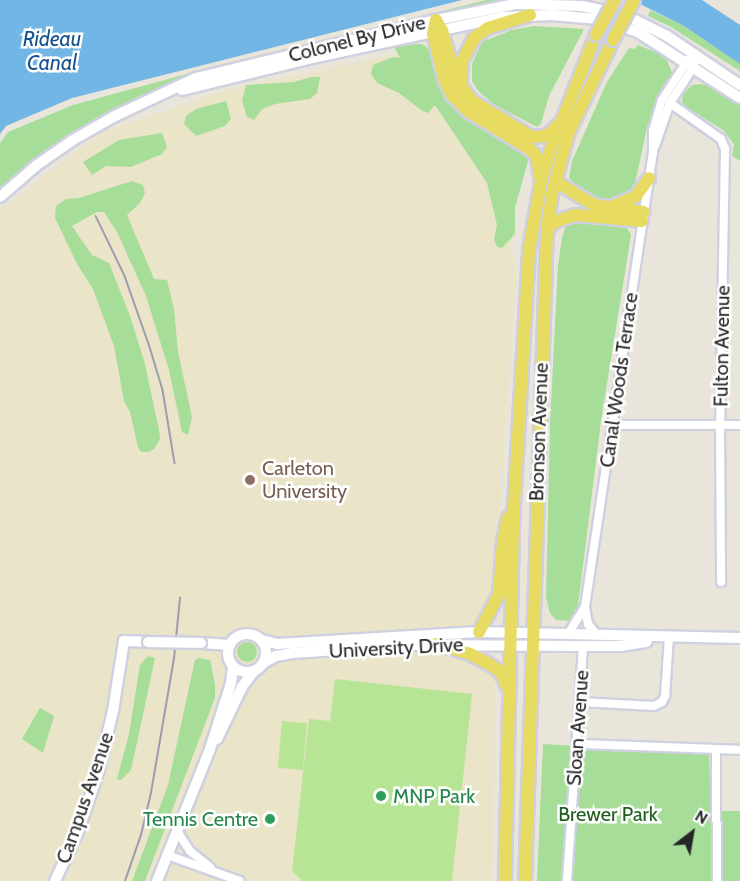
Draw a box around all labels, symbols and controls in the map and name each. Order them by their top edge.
street label: Colonel By Drive [286,10,428,68]
water label: Rideau Canal [23,26,81,76]
street label: Fulton Avenue [709,285,735,407]
street label: Canal Woods Terrace [595,291,643,469]
street label: Bronson Avenue [525,362,553,502]
place label: Carleton University [262,456,347,503]
marker: Carleton University [243,473,257,487]
street label: University Drive [328,632,464,664]
street label: Sloan Avenue [562,669,594,787]
street label: Campus Avenue [51,729,119,867]
place label: MNP Park [393,784,475,808]
marker: MNP Park [374,789,388,803]
park label: Brewer Park [558,802,658,826]
north arrow [662,803,722,863]
text: N [692,806,711,828]
place label: Tennis Centre [143,807,258,831]
marker: Tennis Centre [263,812,277,826]

